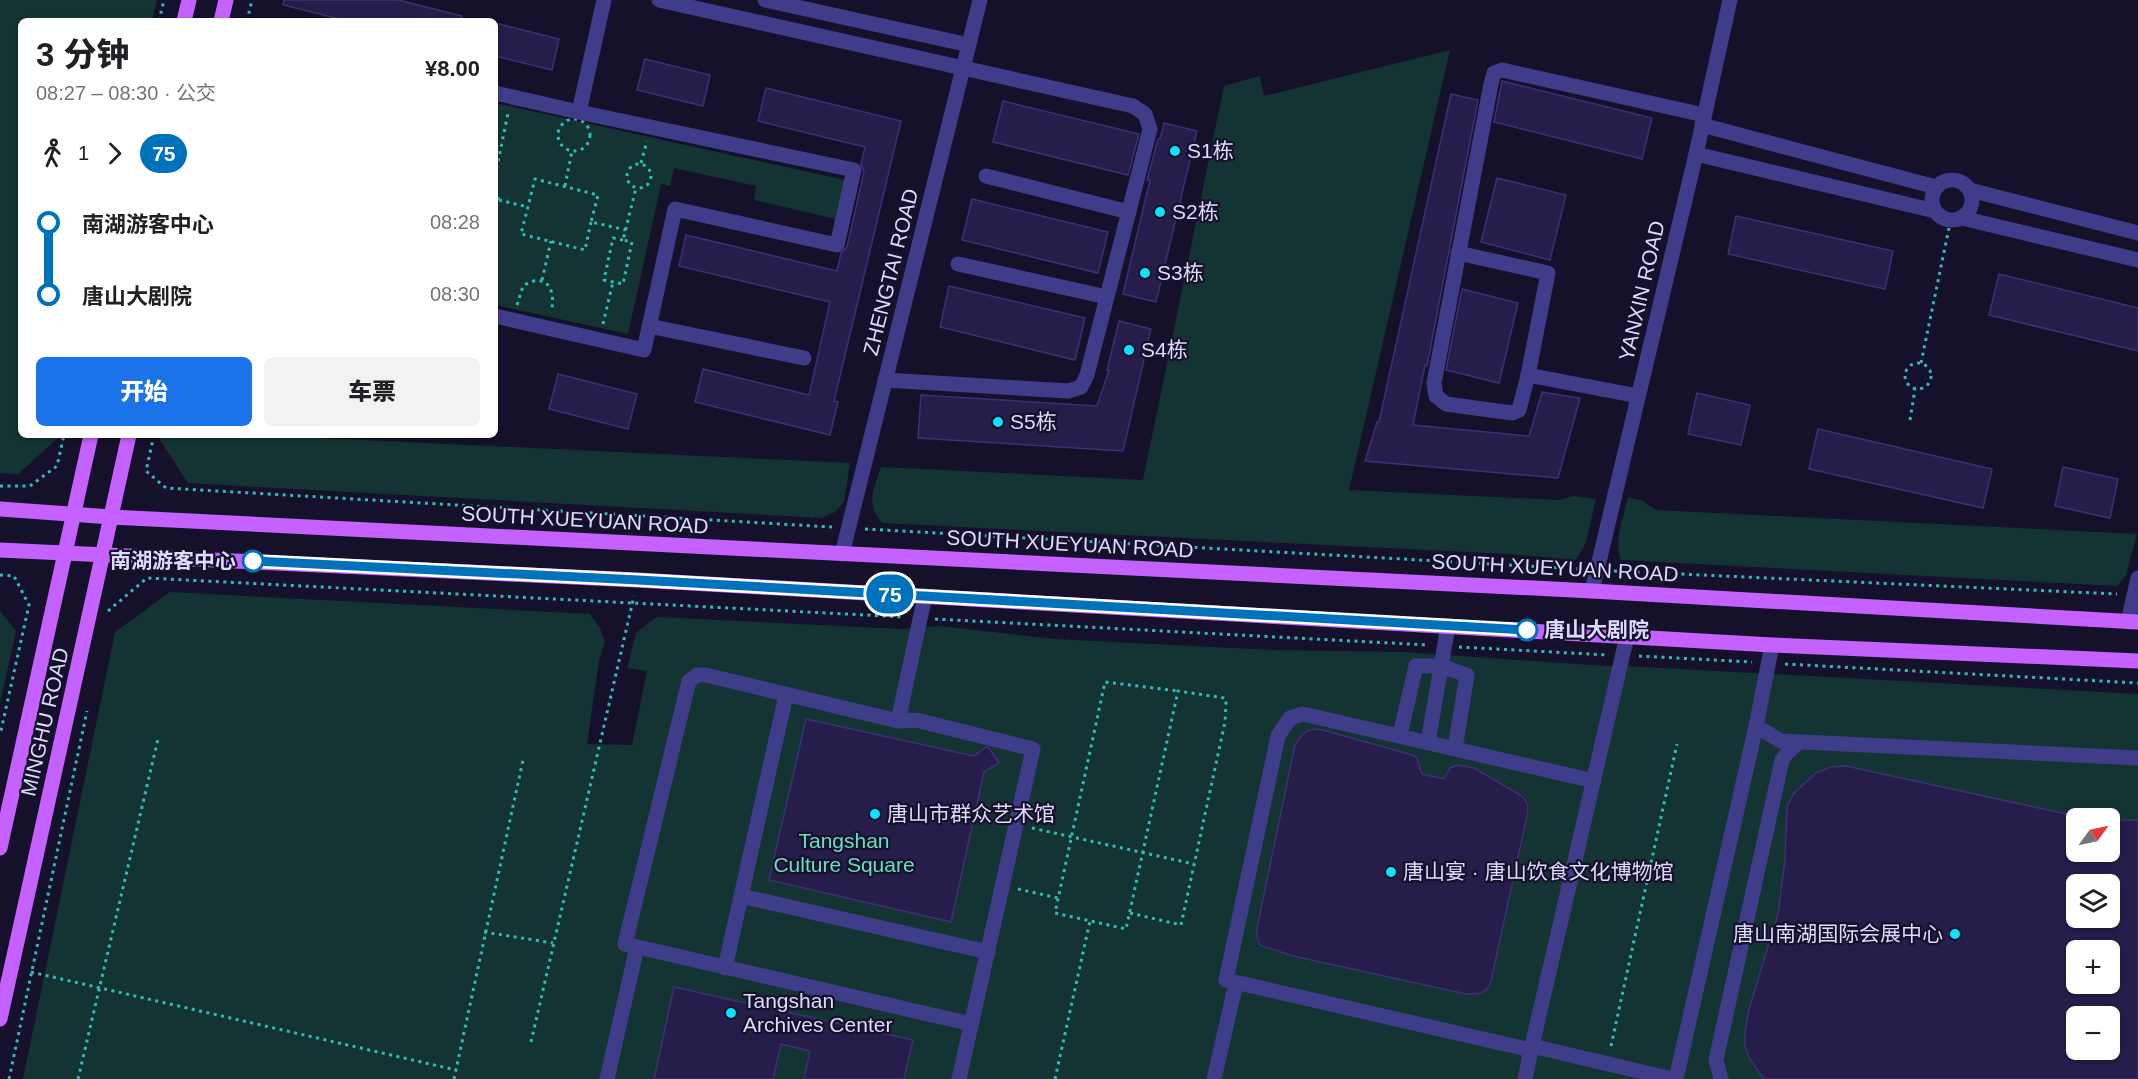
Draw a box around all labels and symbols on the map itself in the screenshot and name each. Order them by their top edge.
place label: S1栋 [1187,139,1234,162]
marker: S1栋 [1168,144,1182,158]
street label: ZHENGTAI ROAD [859,186,922,358]
place label: S2栋 [1172,200,1219,223]
marker: S2栋 [1153,205,1167,219]
street label: YANXIN ROAD [1614,219,1669,363]
place label: S3栋 [1157,261,1204,284]
marker: S3栋 [1138,266,1152,280]
place label: S4栋 [1141,338,1188,361]
marker: S4栋 [1122,343,1136,357]
place label: S5栋 [1010,410,1057,433]
marker: S5栋 [991,415,1005,429]
street label: SOUTH XUEYUAN ROAD [461,502,709,537]
street label: SOUTH XUEYUAN ROAD [946,526,1194,561]
place label: 南湖游客中心 [110,549,236,572]
marker: 南湖游客中心 [242,550,264,572]
street label: SOUTH XUEYUAN ROAD [1431,550,1679,585]
line badge: 75 [863,574,917,614]
place label: 唐山大剧院 [1544,618,1649,641]
marker: 唐山大剧院 [1516,619,1538,641]
street label: MINGHU ROAD [16,645,73,798]
place label: 唐山市群众艺术馆 [887,802,1055,825]
marker: 唐山市群众艺术馆 [868,807,882,821]
north arrow [2066,808,2120,862]
park label: Tangshan Culture Square [773,829,915,876]
place label: 唐山宴 · 唐山饮食文化博物馆 [1403,860,1674,883]
marker: 唐山宴 · 唐山饮食文化博物馆 [1384,865,1398,879]
place label: 唐山南湖国际会展中心 [1733,922,1943,945]
marker: 唐山南湖国际会展中心 [1948,927,1962,941]
place label: Tangshan Archives Center [743,989,892,1036]
marker: Tangshan Archives Center [724,1006,738,1020]

